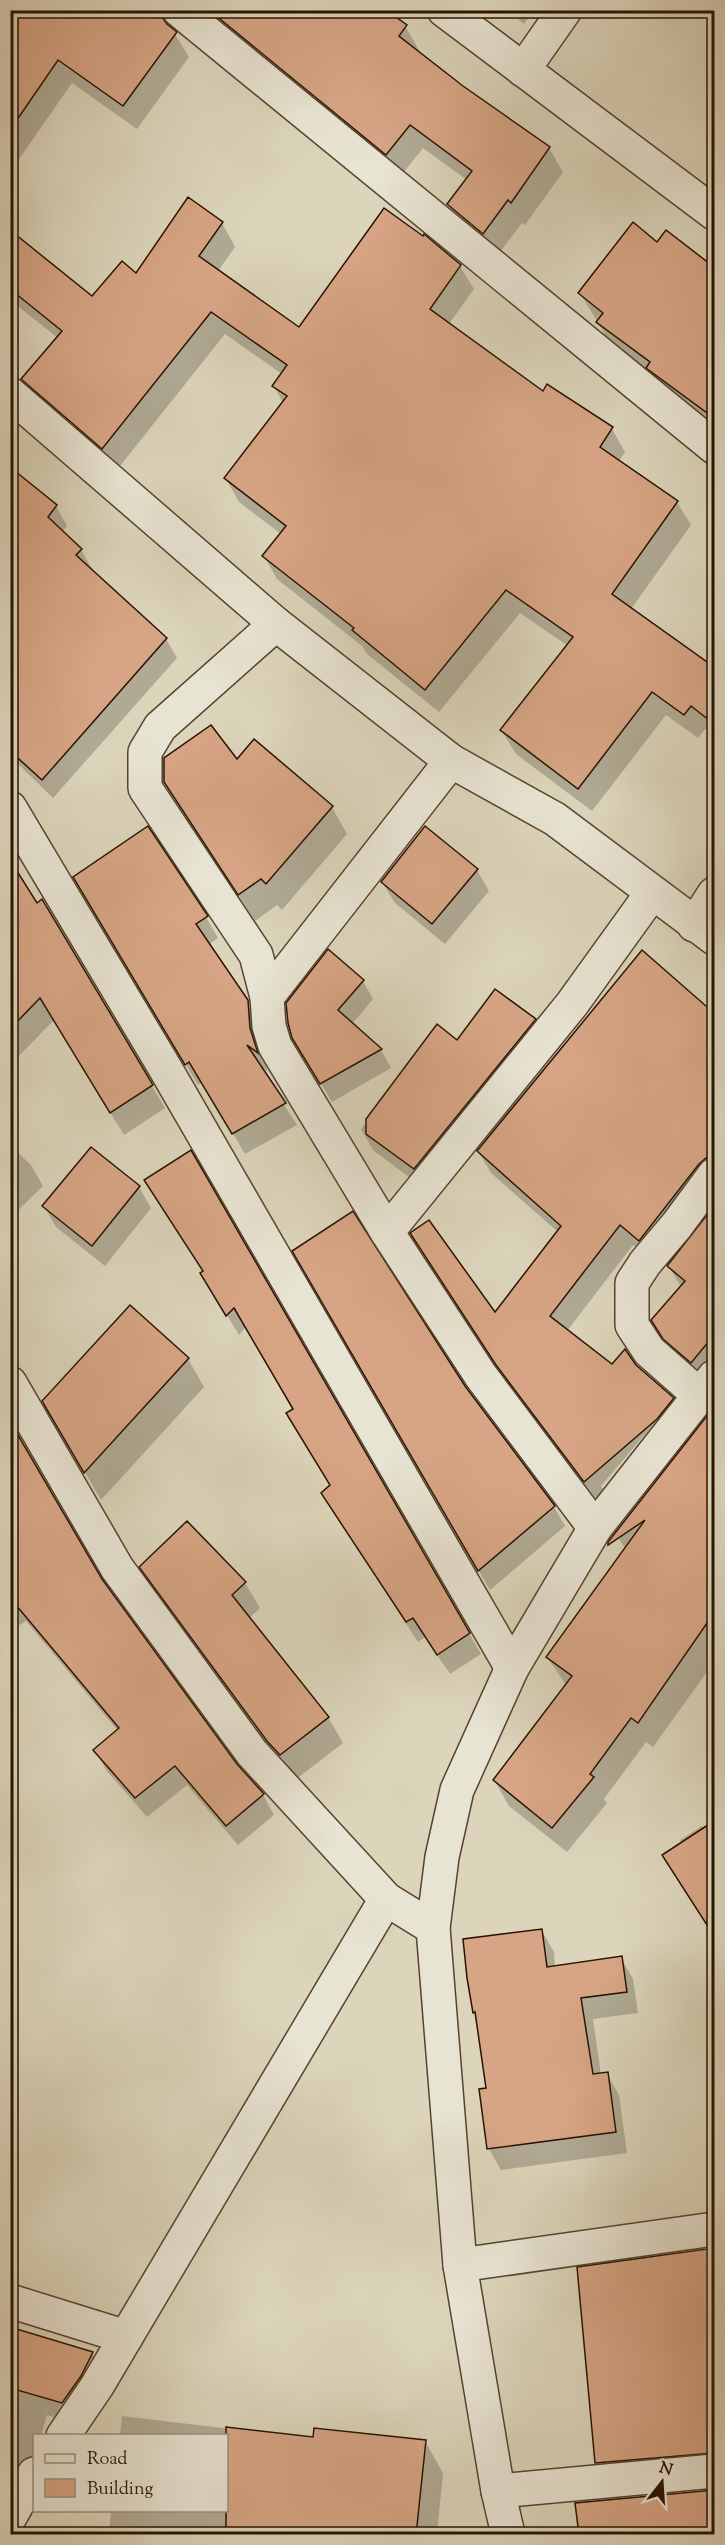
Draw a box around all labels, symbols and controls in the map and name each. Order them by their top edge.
legend [33,2434,228,2512]
text: Road [87,2447,127,2473]
north arrow [632,2452,692,2512]
text: N [656,2457,675,2483]
text: Building [87,2477,153,2503]

